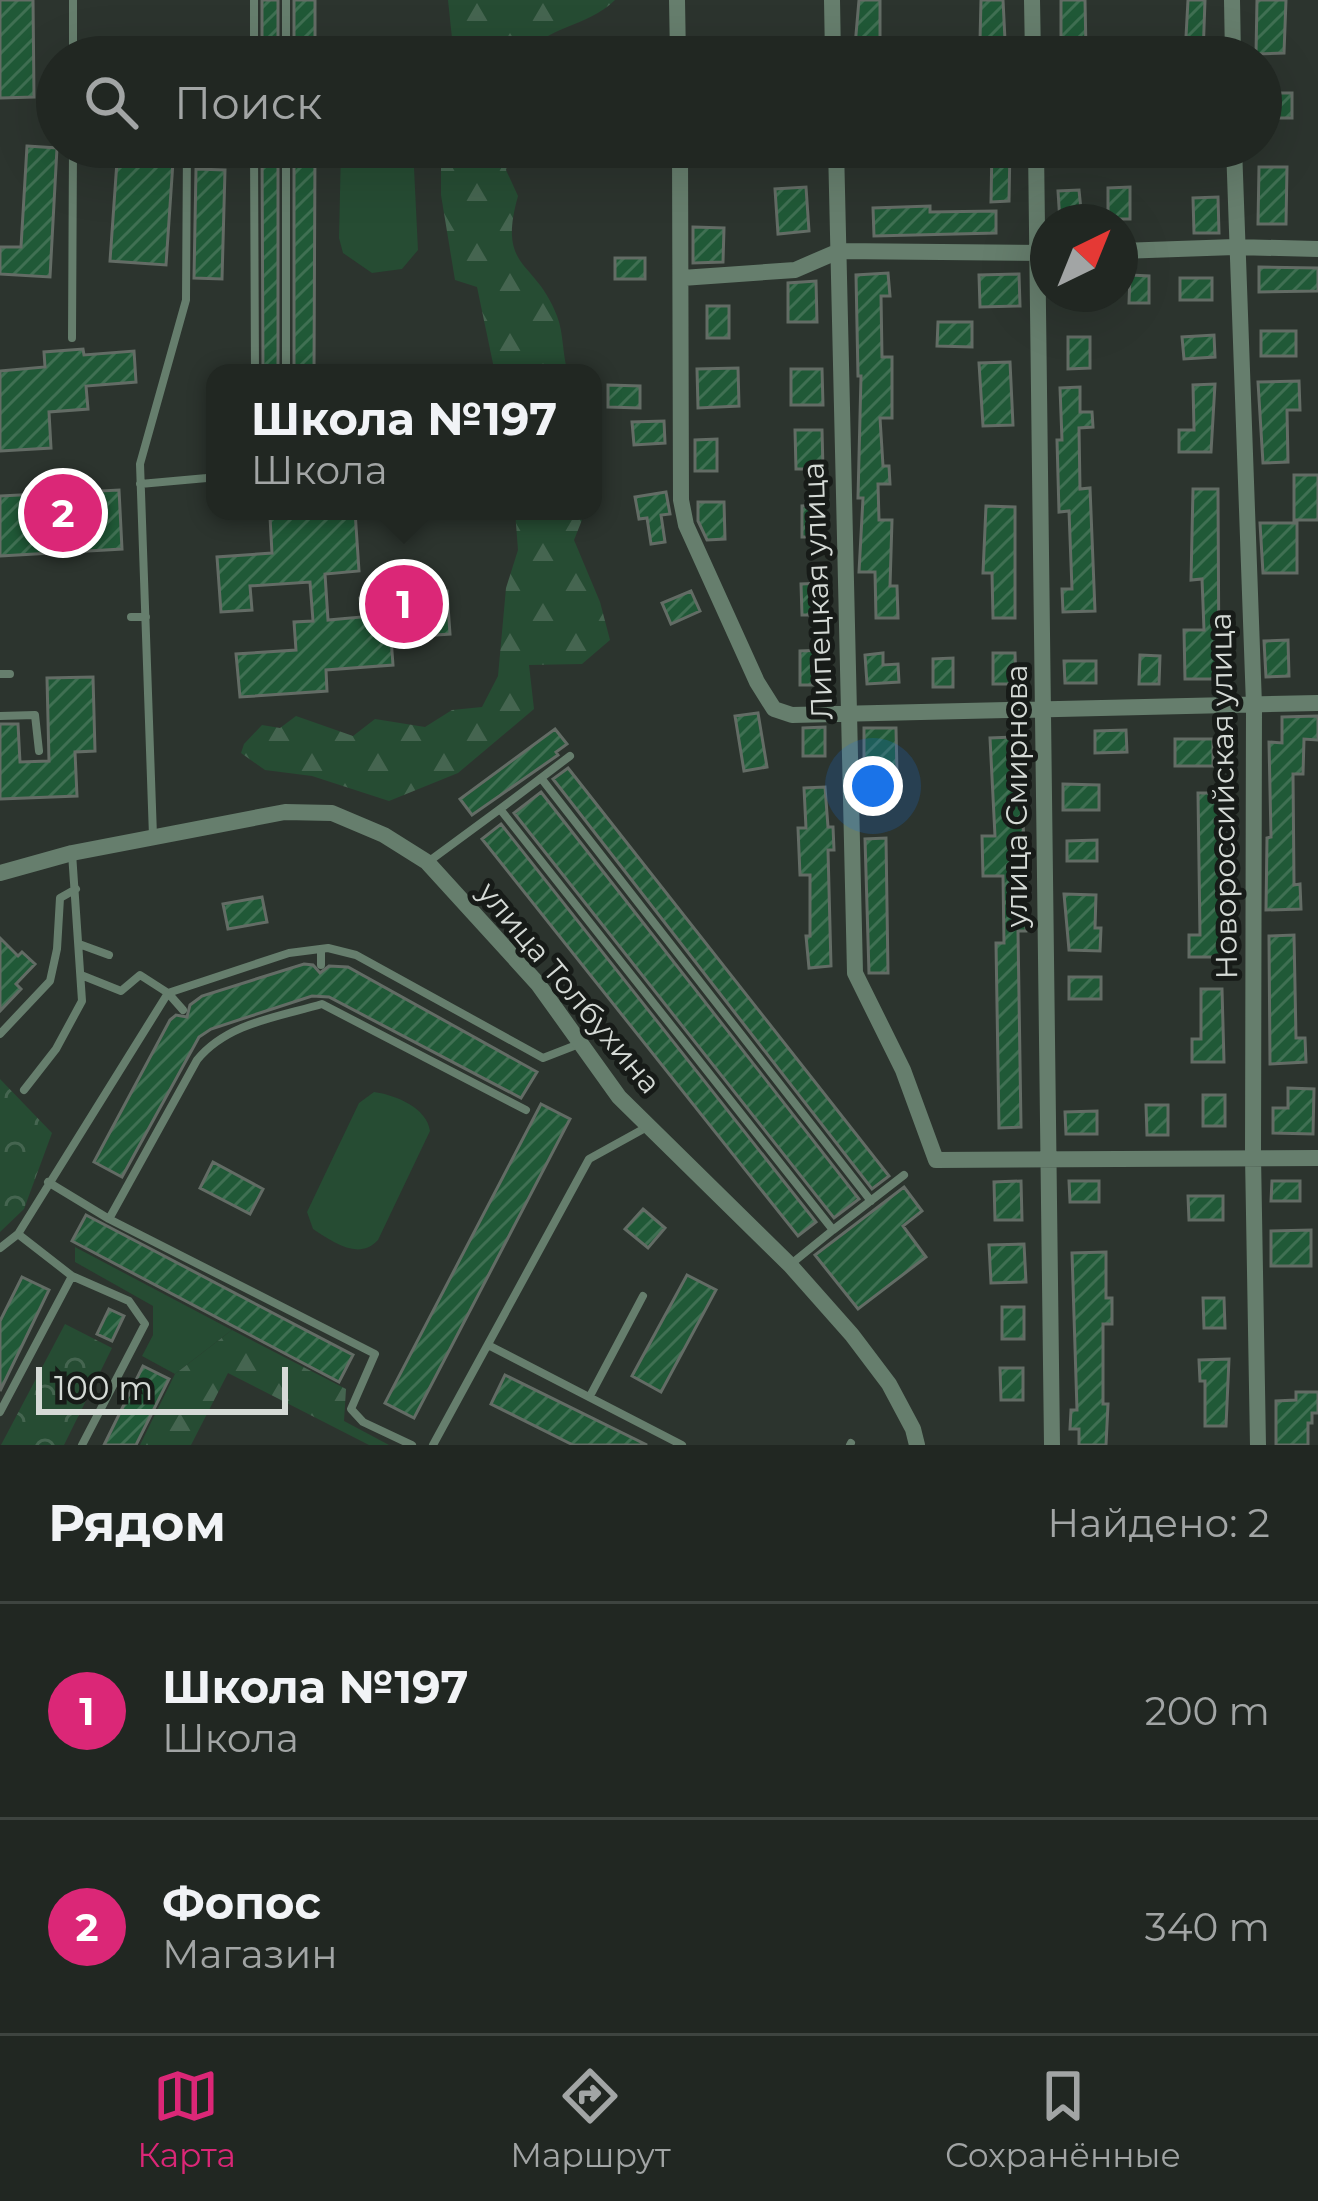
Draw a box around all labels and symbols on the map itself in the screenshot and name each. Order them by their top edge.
north arrow [1030,204,1138,312]
street label: Липецкая улица [795,462,840,720]
pin: 2 [24,468,102,558]
pin: 1 [365,559,443,649]
street label: Новороссийская улица [1202,612,1245,980]
street label: улица Смирнова [998,665,1035,928]
your location [843,756,903,816]
street label: улица Толбухина [469,873,669,1101]
scale bar [36,1361,288,1414]

